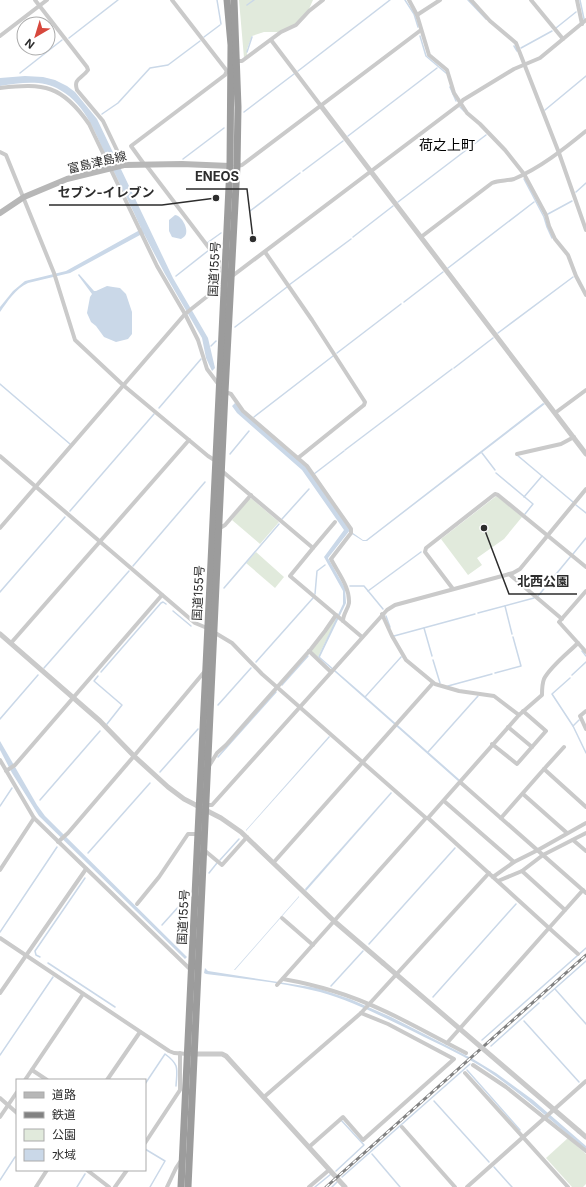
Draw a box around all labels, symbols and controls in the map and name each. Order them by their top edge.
north arrow [16,16,56,56]
text: N [22,36,37,52]
district label: 荷之上町 [419,136,475,153]
street label: 富島津島線 [66,148,128,176]
callout: ENEOS [186,164,247,189]
text: ENEOS [195,168,239,184]
callout: セブン-イレブン [49,180,162,205]
text: セブン-イレブン [57,184,155,200]
street label: 国道155号 [205,241,223,297]
street label: 国道155号 [189,565,207,621]
callout: 北西公園 [509,569,577,594]
text: 北西公園 [517,573,569,589]
street label: 国道155号 [174,889,192,945]
legend [16,1079,146,1171]
text: 道路 [52,1087,76,1102]
text: 鉄道 [52,1107,76,1122]
text: 公園 [52,1127,76,1142]
text: 水域 [52,1147,76,1162]

